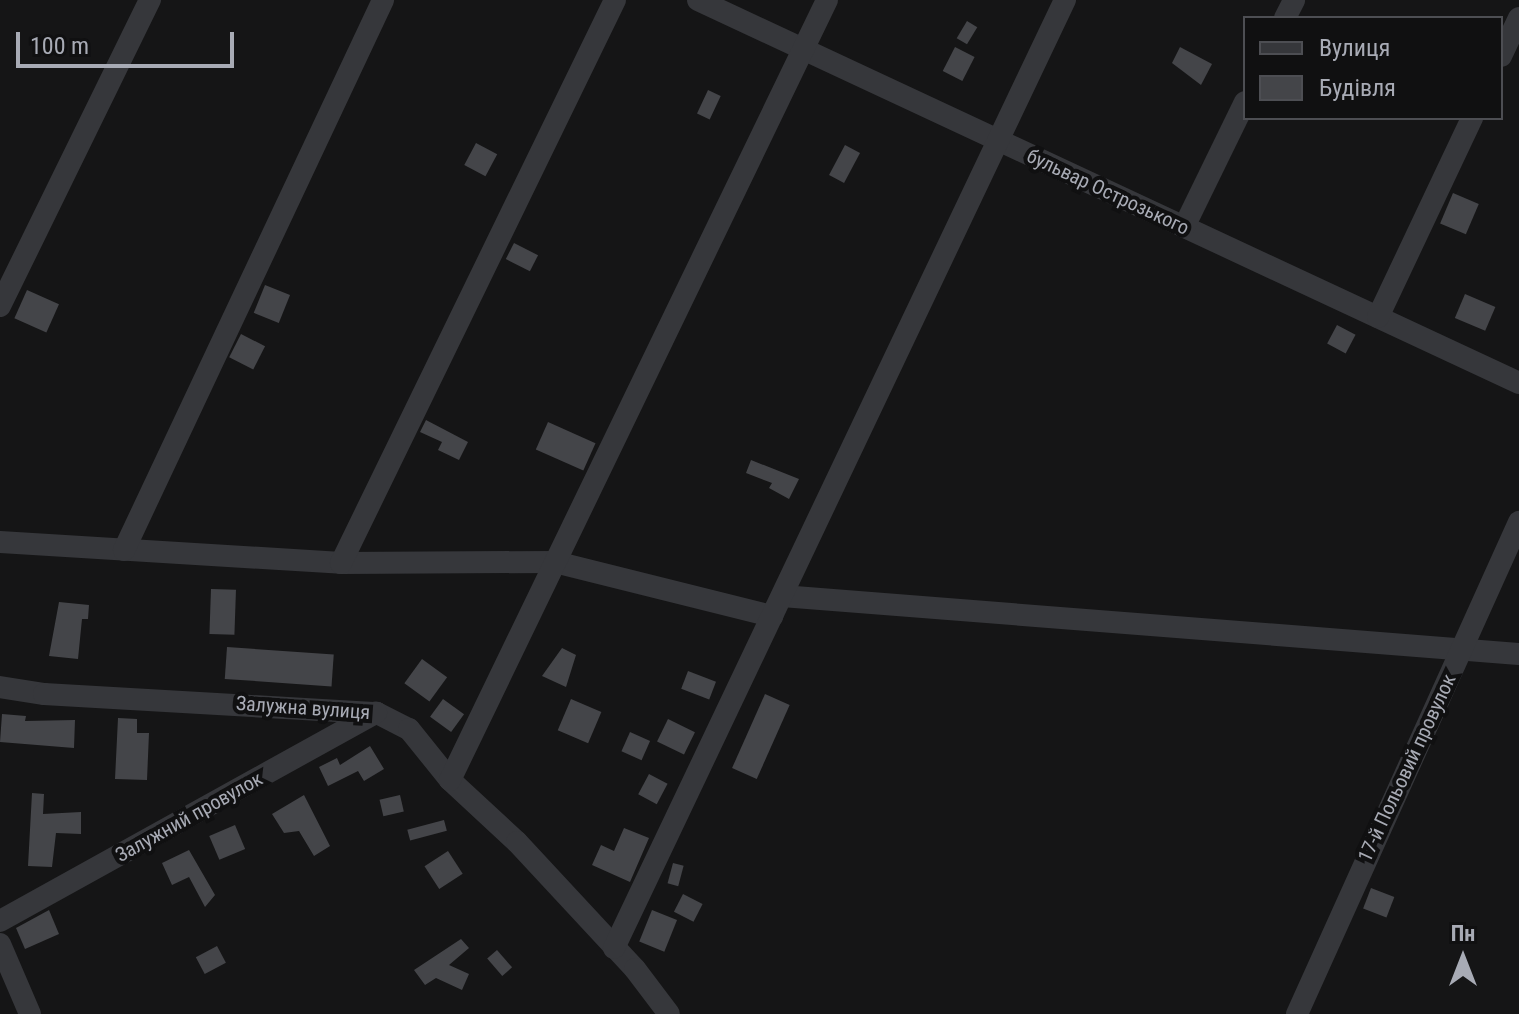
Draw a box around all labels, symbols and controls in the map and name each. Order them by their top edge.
scale bar [20,16,238,66]
legend [1243,16,1503,120]
text: 100 m [30,32,89,60]
text: Вулиця [1319,34,1390,62]
text: Будівля [1319,74,1396,102]
street label: бульвар Острозького [1023,144,1193,240]
street label: 17-й Польовий провулок [1353,670,1461,866]
street label: Залужна вулиця [235,691,371,725]
street label: Залужний провулок [111,767,267,867]
north arrow [1423,918,1503,998]
text: Пн [1451,921,1475,946]

